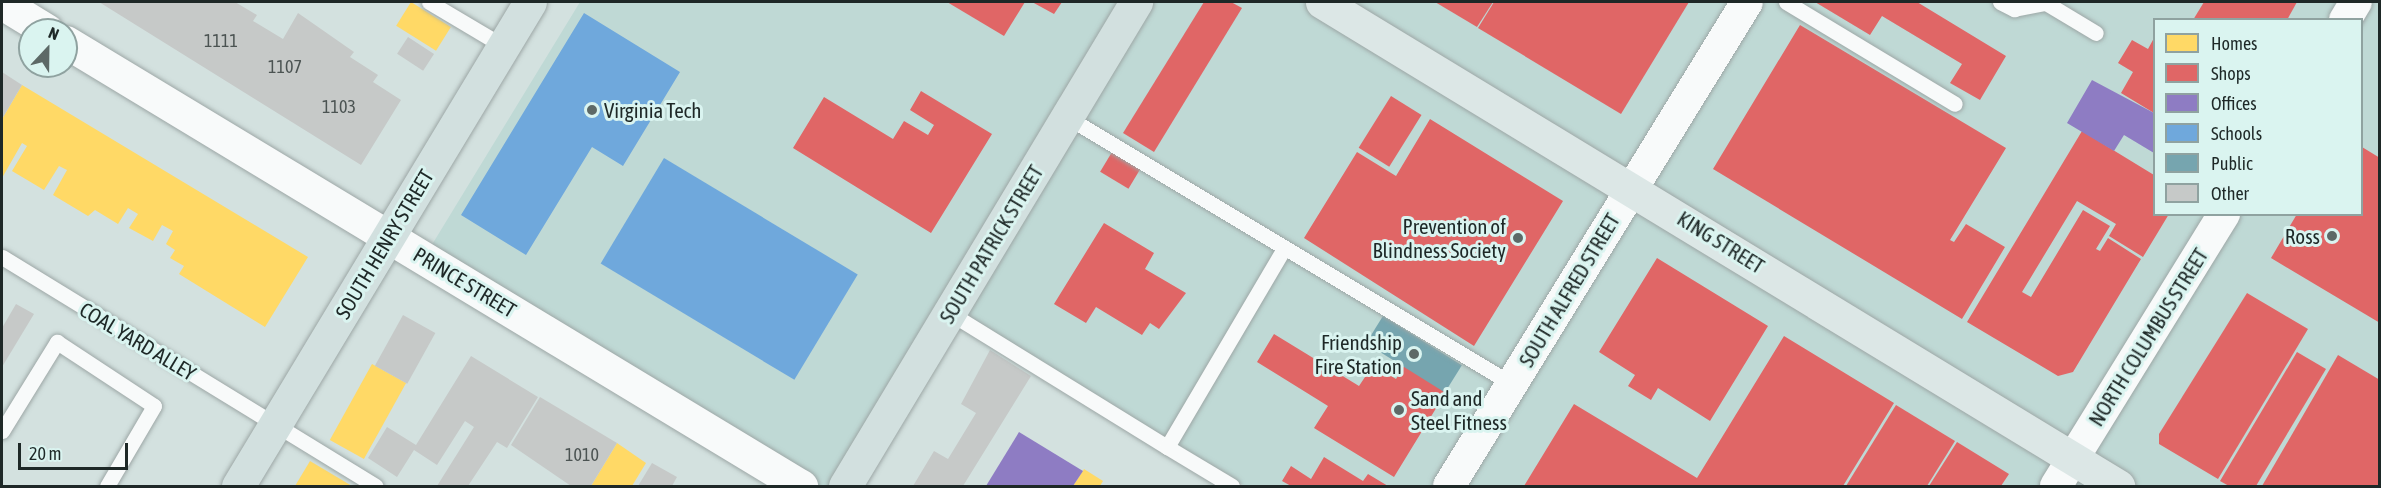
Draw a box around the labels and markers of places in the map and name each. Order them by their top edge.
place label: Virginia Tech [604,97,702,123]
marker: Virginia Tech [585,103,599,117]
place label: Prevention of Blindness Society [1373,213,1506,263]
place label: Ross [2285,223,2320,249]
marker: Ross [2325,229,2339,243]
marker: Prevention of Blindness Society [1511,231,1525,245]
place label: Friendship Fire Station [1315,329,1402,379]
marker: Friendship Fire Station [1407,347,1421,361]
place label: Sand and Steel Fitness [1411,385,1507,435]
marker: Sand and Steel Fitness [1392,403,1406,417]

